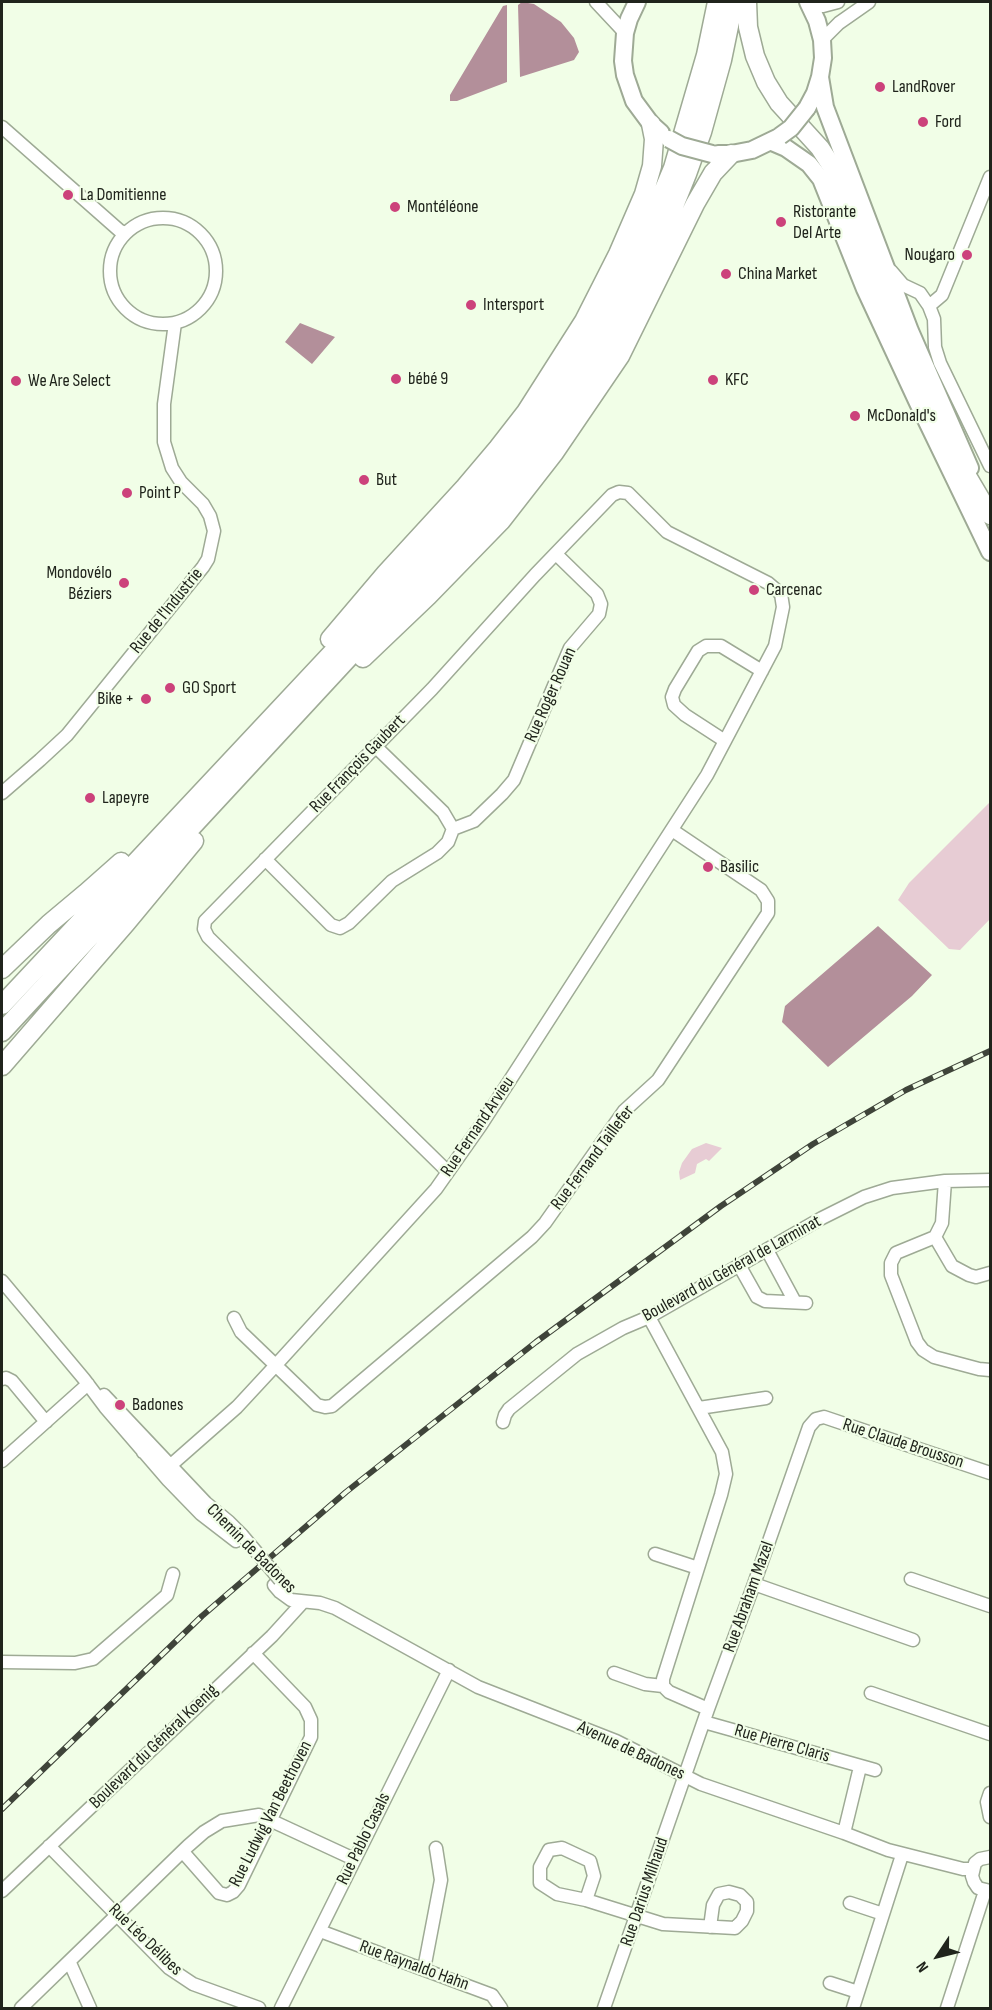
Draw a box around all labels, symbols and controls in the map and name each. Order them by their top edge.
place label: LandRover [892,76,955,98]
marker: LandRover [873,80,887,94]
place label: Ford [935,111,961,133]
marker: Ford [916,115,930,129]
place label: La Domitienne [80,184,166,206]
marker: La Domitienne [61,188,75,202]
place label: Montéléone [407,196,479,218]
marker: Montéléone [388,200,402,214]
place label: Ristorante Del Arte [793,201,856,244]
marker: Ristorante Del Arte [774,215,788,229]
place label: Nougaro [905,244,955,266]
marker: Nougaro [960,248,974,262]
place label: China Market [738,263,817,285]
marker: China Market [719,267,733,281]
place label: Intersport [483,294,544,316]
marker: Intersport [464,298,478,312]
place label: bébé 9 [408,368,448,390]
place label: KFC [725,369,749,391]
place label: We Are Select [28,370,111,392]
marker: bébé 9 [389,372,403,386]
marker: KFC [706,373,720,387]
marker: We Are Select [9,374,23,388]
place label: McDonald's [867,405,936,427]
marker: McDonald's [848,409,862,423]
place label: But [376,469,397,491]
marker: But [357,473,371,487]
place label: Point P [139,482,181,504]
marker: Point P [120,486,134,500]
place label: Mondovélo Béziers [46,562,112,604]
street label: Rue de l'Industrie [126,564,208,658]
marker: Mondovélo Béziers [117,576,131,590]
place label: Carcenac [766,579,822,601]
marker: Carcenac [747,583,761,597]
street label: Rue Roger Rouan [520,644,582,746]
place label: GO Sport [182,677,236,699]
marker: GO Sport [163,681,177,695]
place label: Bike + [97,688,134,710]
marker: Bike + [139,692,153,706]
street label: Rue François Gaubert [306,710,410,818]
place label: Lapeyre [102,787,149,809]
marker: Lapeyre [83,791,97,805]
place label: Basilic [720,856,759,878]
marker: Basilic [701,860,715,874]
street label: Rue Fernand Arvieu [437,1073,519,1181]
street label: Rue Fernand Taillefer [547,1102,639,1214]
street label: Boulevard du Général de Larminat [639,1211,825,1327]
place label: Badones [132,1394,183,1416]
marker: Badones [113,1398,127,1412]
street label: Rue Claude Brousson [840,1414,966,1474]
street label: Chemin de Badones [202,1500,300,1598]
street label: Rue Abraham Mazel [719,1539,779,1655]
street label: Boulevard du Général Koenig [85,1680,223,1814]
street label: Avenue de Badones [574,1717,688,1785]
street label: Rue Pierre Claris [732,1720,832,1768]
street label: Rue Ludwig Van Beethoven [225,1737,317,1891]
street label: Rue Pablo Casals [332,1789,396,1889]
street label: Rue Darius Milhaud [616,1835,674,1949]
street label: Rue Léo Délibes [104,1899,186,1981]
north arrow [908,1926,968,1986]
street label: Rue Raynaldo Hahn [356,1936,472,1996]
text: N [913,1958,933,1976]

